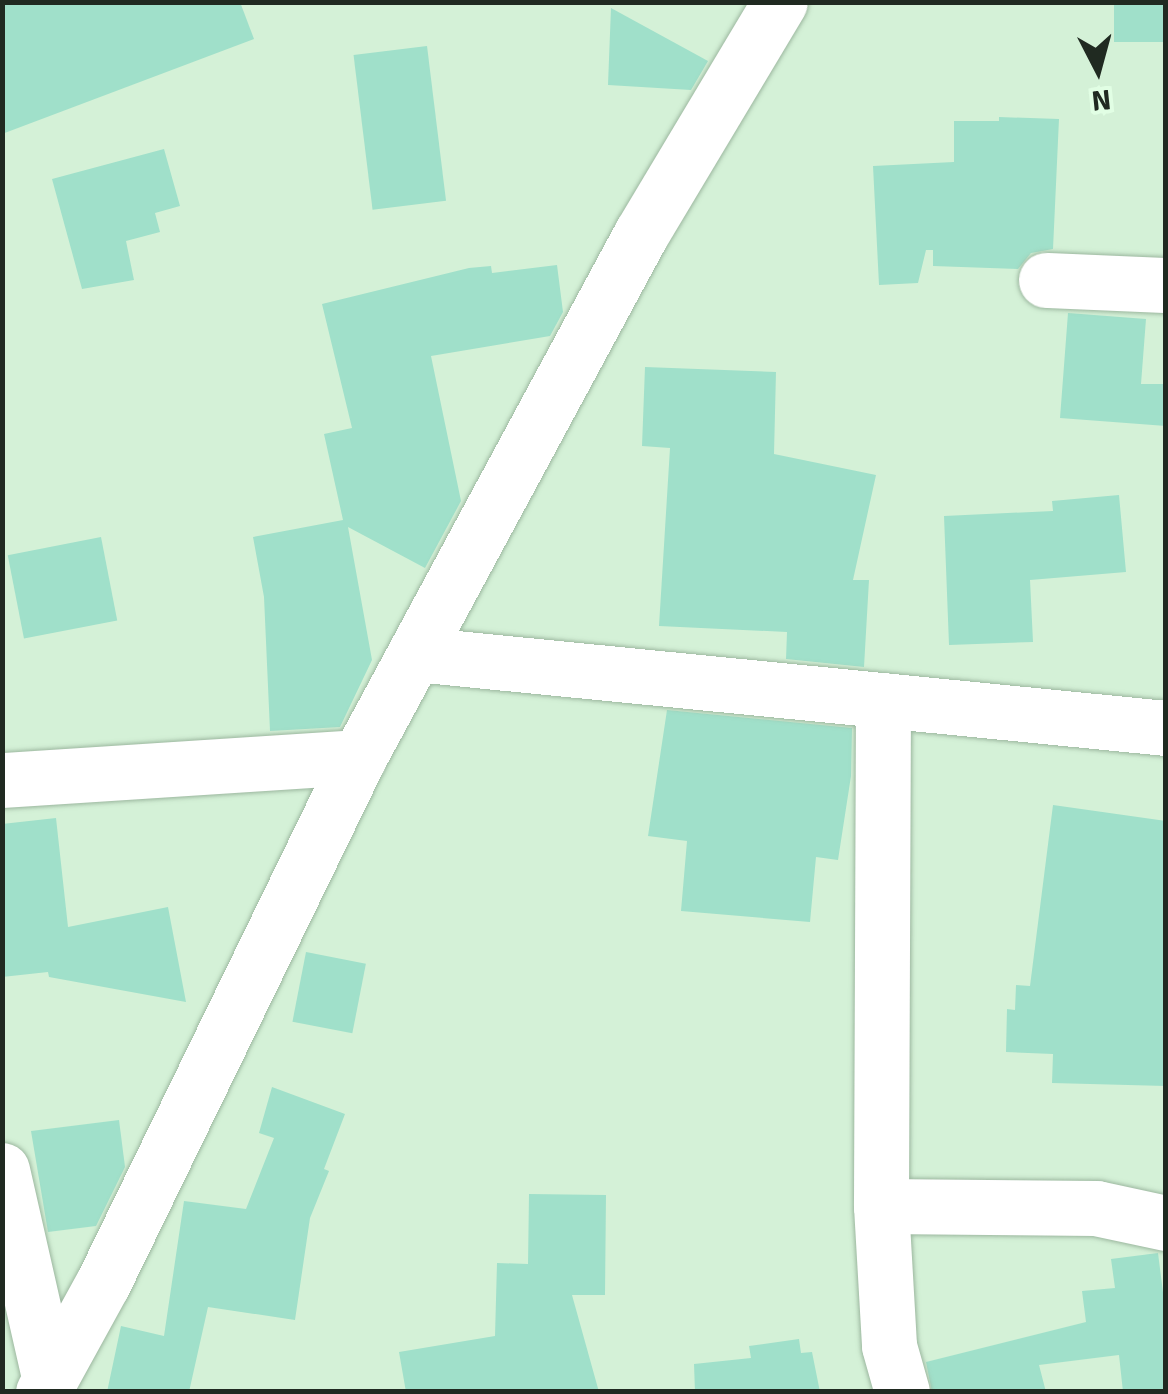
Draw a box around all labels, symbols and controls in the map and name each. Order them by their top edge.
north arrow [1048,20,1148,120]
text: N [1090,82,1113,118]

